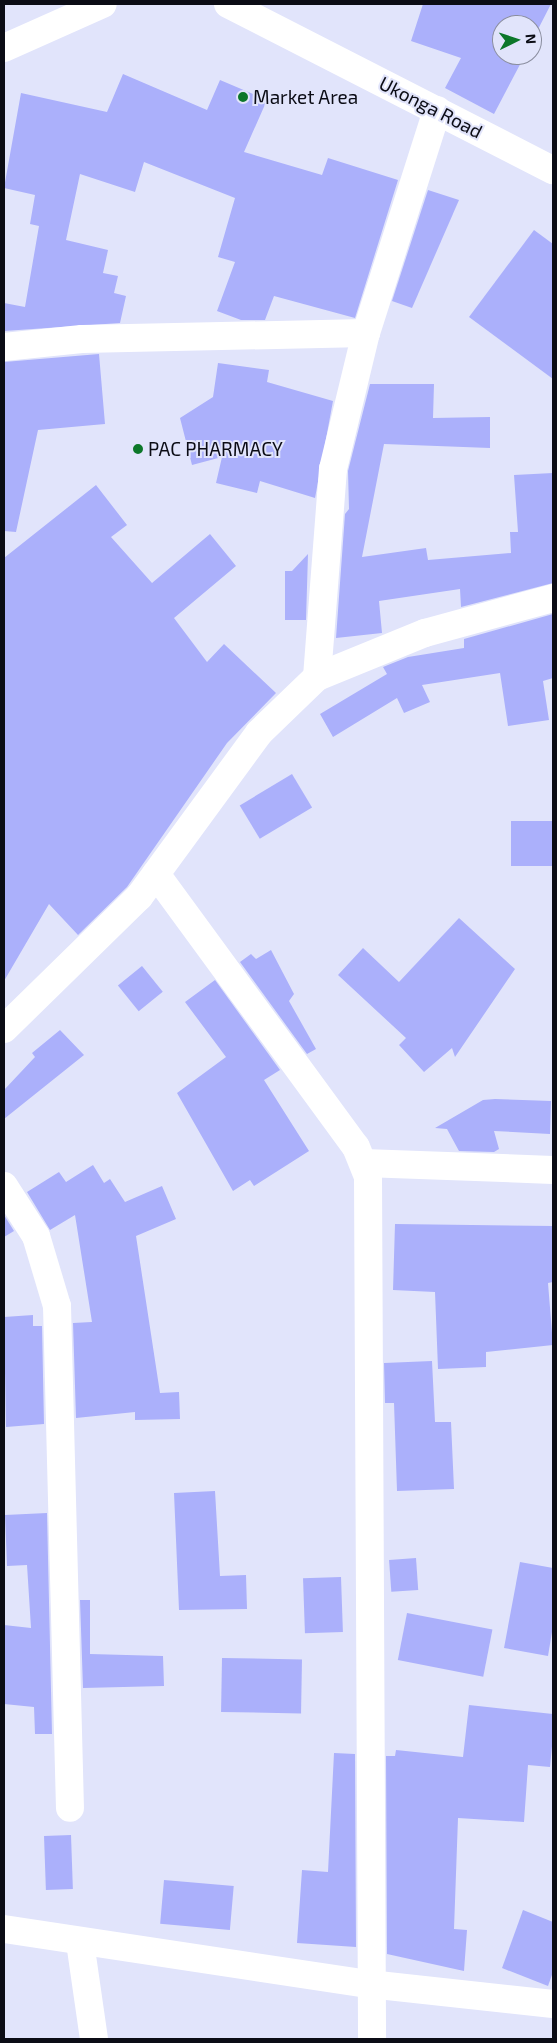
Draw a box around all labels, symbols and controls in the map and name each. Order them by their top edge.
north arrow [492,15,542,65]
text: N [523,33,540,45]
street label: Ukonga Road [376,71,486,143]
place label: Market Area [253,86,359,108]
marker: Market Area [237,91,249,103]
place label: PAC PHARMACY [148,438,283,460]
marker: PAC PHARMACY [132,443,144,455]

